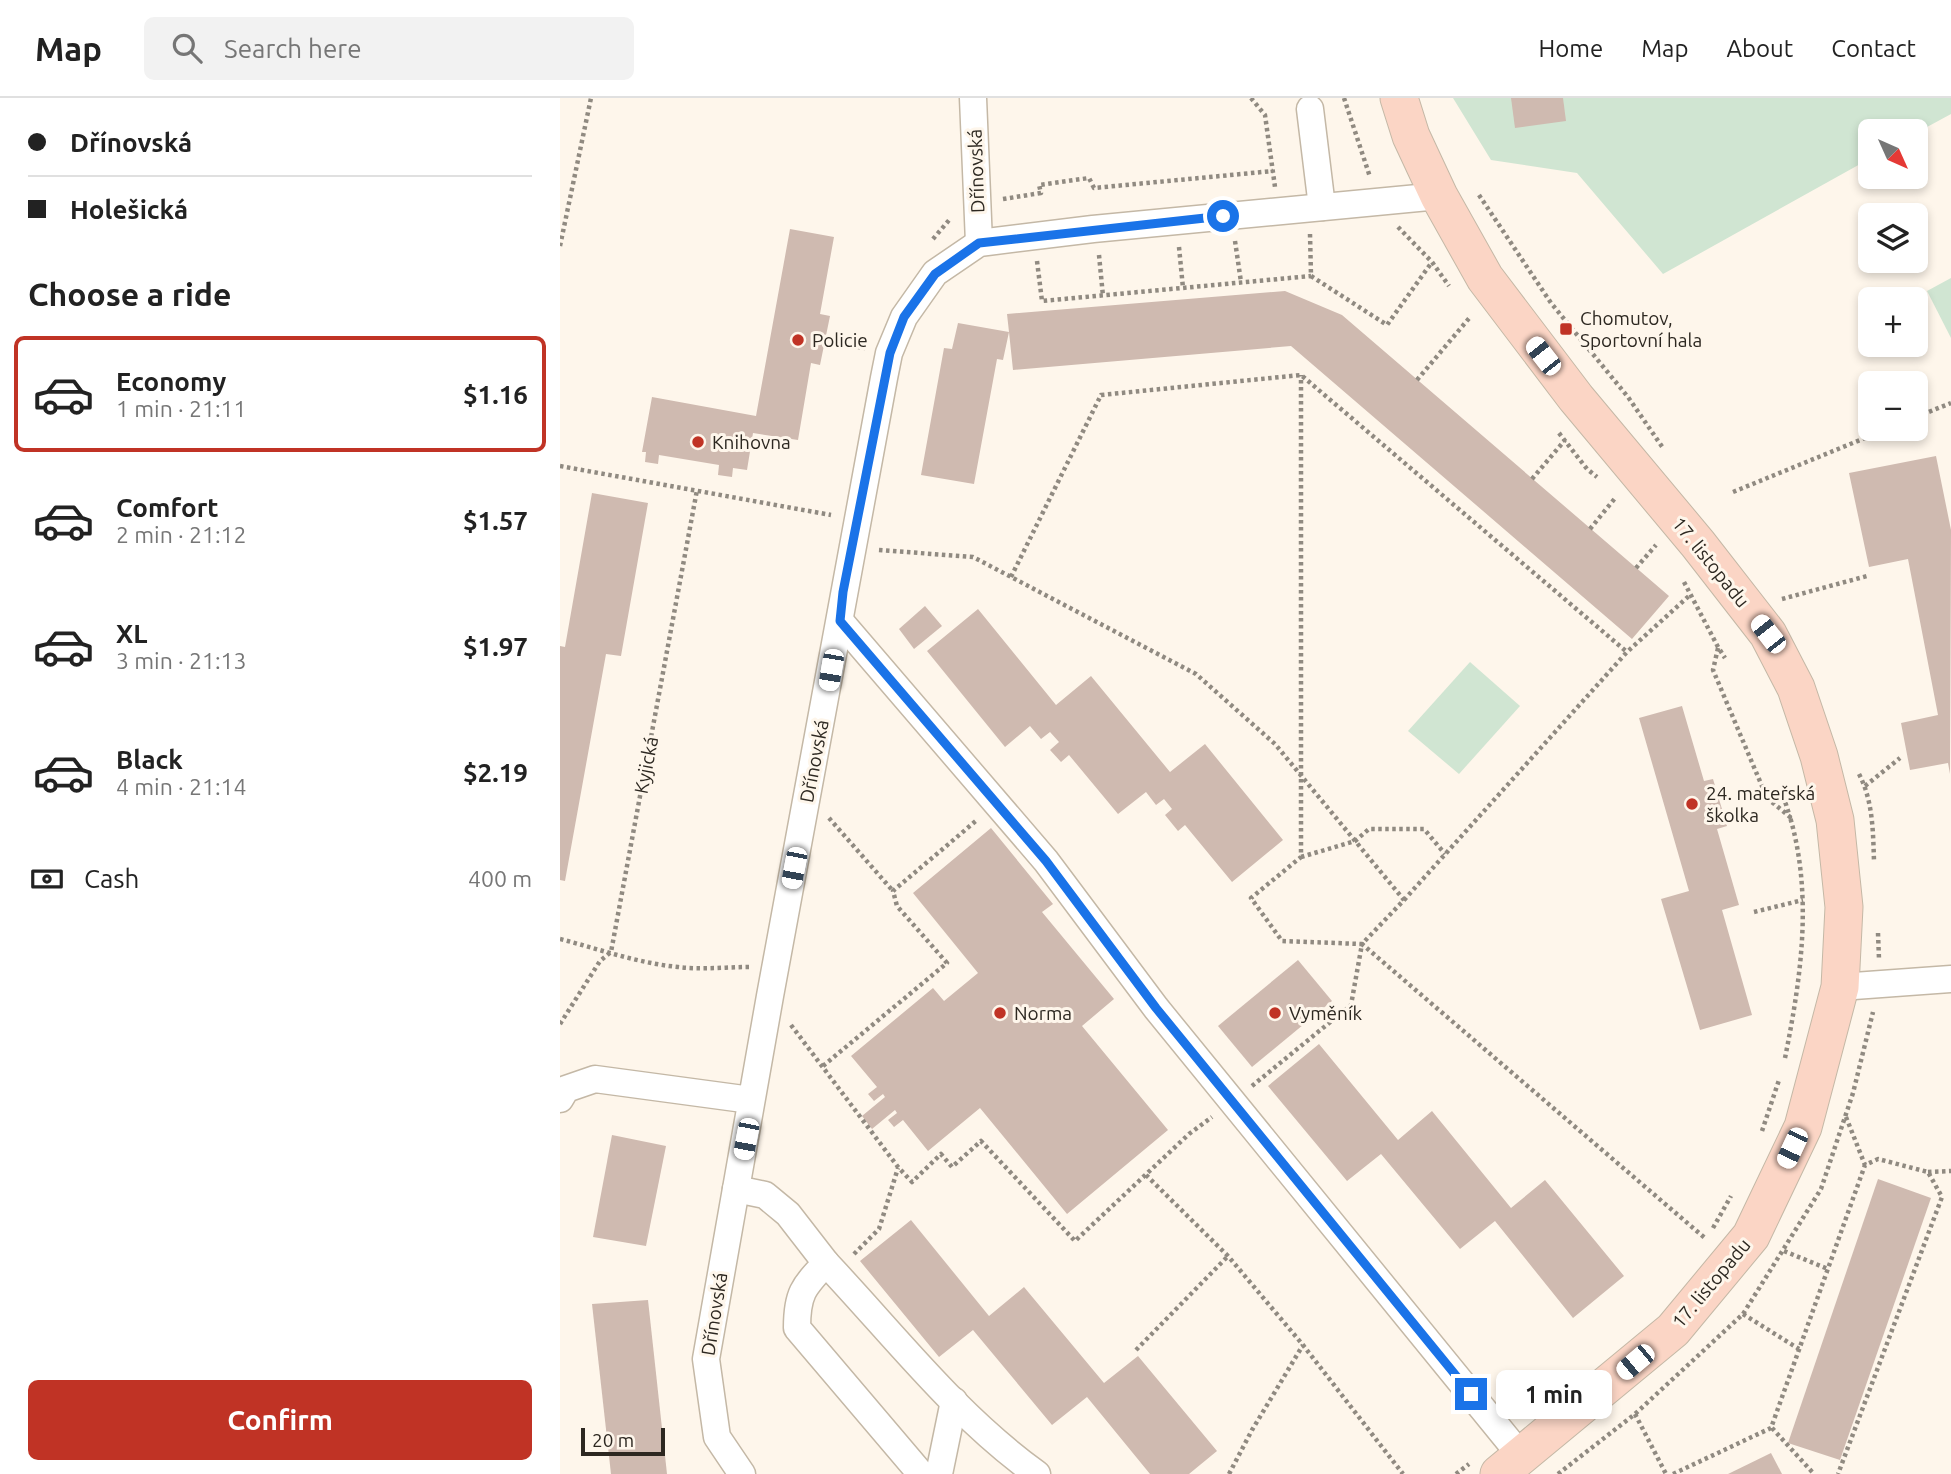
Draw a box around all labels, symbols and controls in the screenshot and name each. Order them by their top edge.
search box [144,17,634,80]
icon: search [168,29,206,67]
text: Map [35,30,102,67]
text: Search here [224,34,362,63]
text: Home [1538,35,1603,62]
text: Map [1641,35,1688,62]
text: About [1726,35,1793,62]
text: Contact [1831,35,1916,62]
north arrow [1858,119,1928,189]
map controls [1858,119,1928,441]
text: Dřínovská [70,128,192,157]
street label: Dřínovská [964,129,988,213]
text: Holešická [70,195,188,224]
route start [1207,200,1239,232]
button: layers [1858,203,1928,273]
text: Choose a ride [28,276,231,312]
button: + [1858,287,1928,357]
place label: Chomutov, Sportovní hala [1580,307,1702,351]
marker: Chomutov, Sportovní hala [1558,321,1574,337]
place label: Policie [812,329,868,351]
marker: Policie [790,332,806,348]
car [1522,333,1565,379]
icon: car [32,363,95,426]
text: Economy [116,367,226,396]
button: − [1858,371,1928,441]
text: $1.16 [463,380,528,409]
text: 1 min · 21:11 [116,396,247,421]
place label: Knihovna [712,431,791,453]
marker: Knihovna [690,434,706,450]
icon: car [32,489,95,552]
text: Comfort [116,493,219,522]
text: $1.57 [463,506,528,535]
street label: 17. listopadu [1668,512,1754,612]
text: 2 min · 21:12 [116,522,247,547]
car [1747,611,1790,657]
icon: car [32,615,95,678]
text: XL [116,619,147,648]
text: $1.97 [463,632,528,661]
car [818,647,845,693]
text: 3 min · 21:13 [116,648,247,673]
street label: Dřínovská [795,718,833,804]
street label: Kyjická [630,734,662,796]
icon: car [32,741,95,804]
text: Black [116,745,183,774]
text: $2.19 [463,758,528,787]
text: 4 min · 21:14 [116,774,247,799]
place label: 24. mateřská školka [1706,782,1815,826]
marker: 24. mateřská školka [1684,796,1700,812]
car [780,845,809,891]
icon: cash [28,860,66,898]
text: Cash [84,864,139,893]
text: 400 m [468,866,532,891]
place label: Norma [1014,1002,1072,1024]
place label: Vyměník [1289,1002,1363,1024]
marker: Norma [992,1005,1008,1021]
marker: Vyměník [1267,1005,1283,1021]
car [732,1116,761,1162]
car [1774,1125,1811,1171]
street label: 17. listopadu [1667,1234,1755,1332]
street label: Dřínovská [697,1271,731,1357]
car [1613,1340,1658,1384]
callout: 1 min [1496,1370,1611,1418]
route end [1455,1378,1487,1410]
button: Confirm [28,1380,532,1460]
text: 1 min [1525,1382,1583,1407]
scale bar [581,1425,665,1457]
text: 20 m [592,1429,634,1451]

